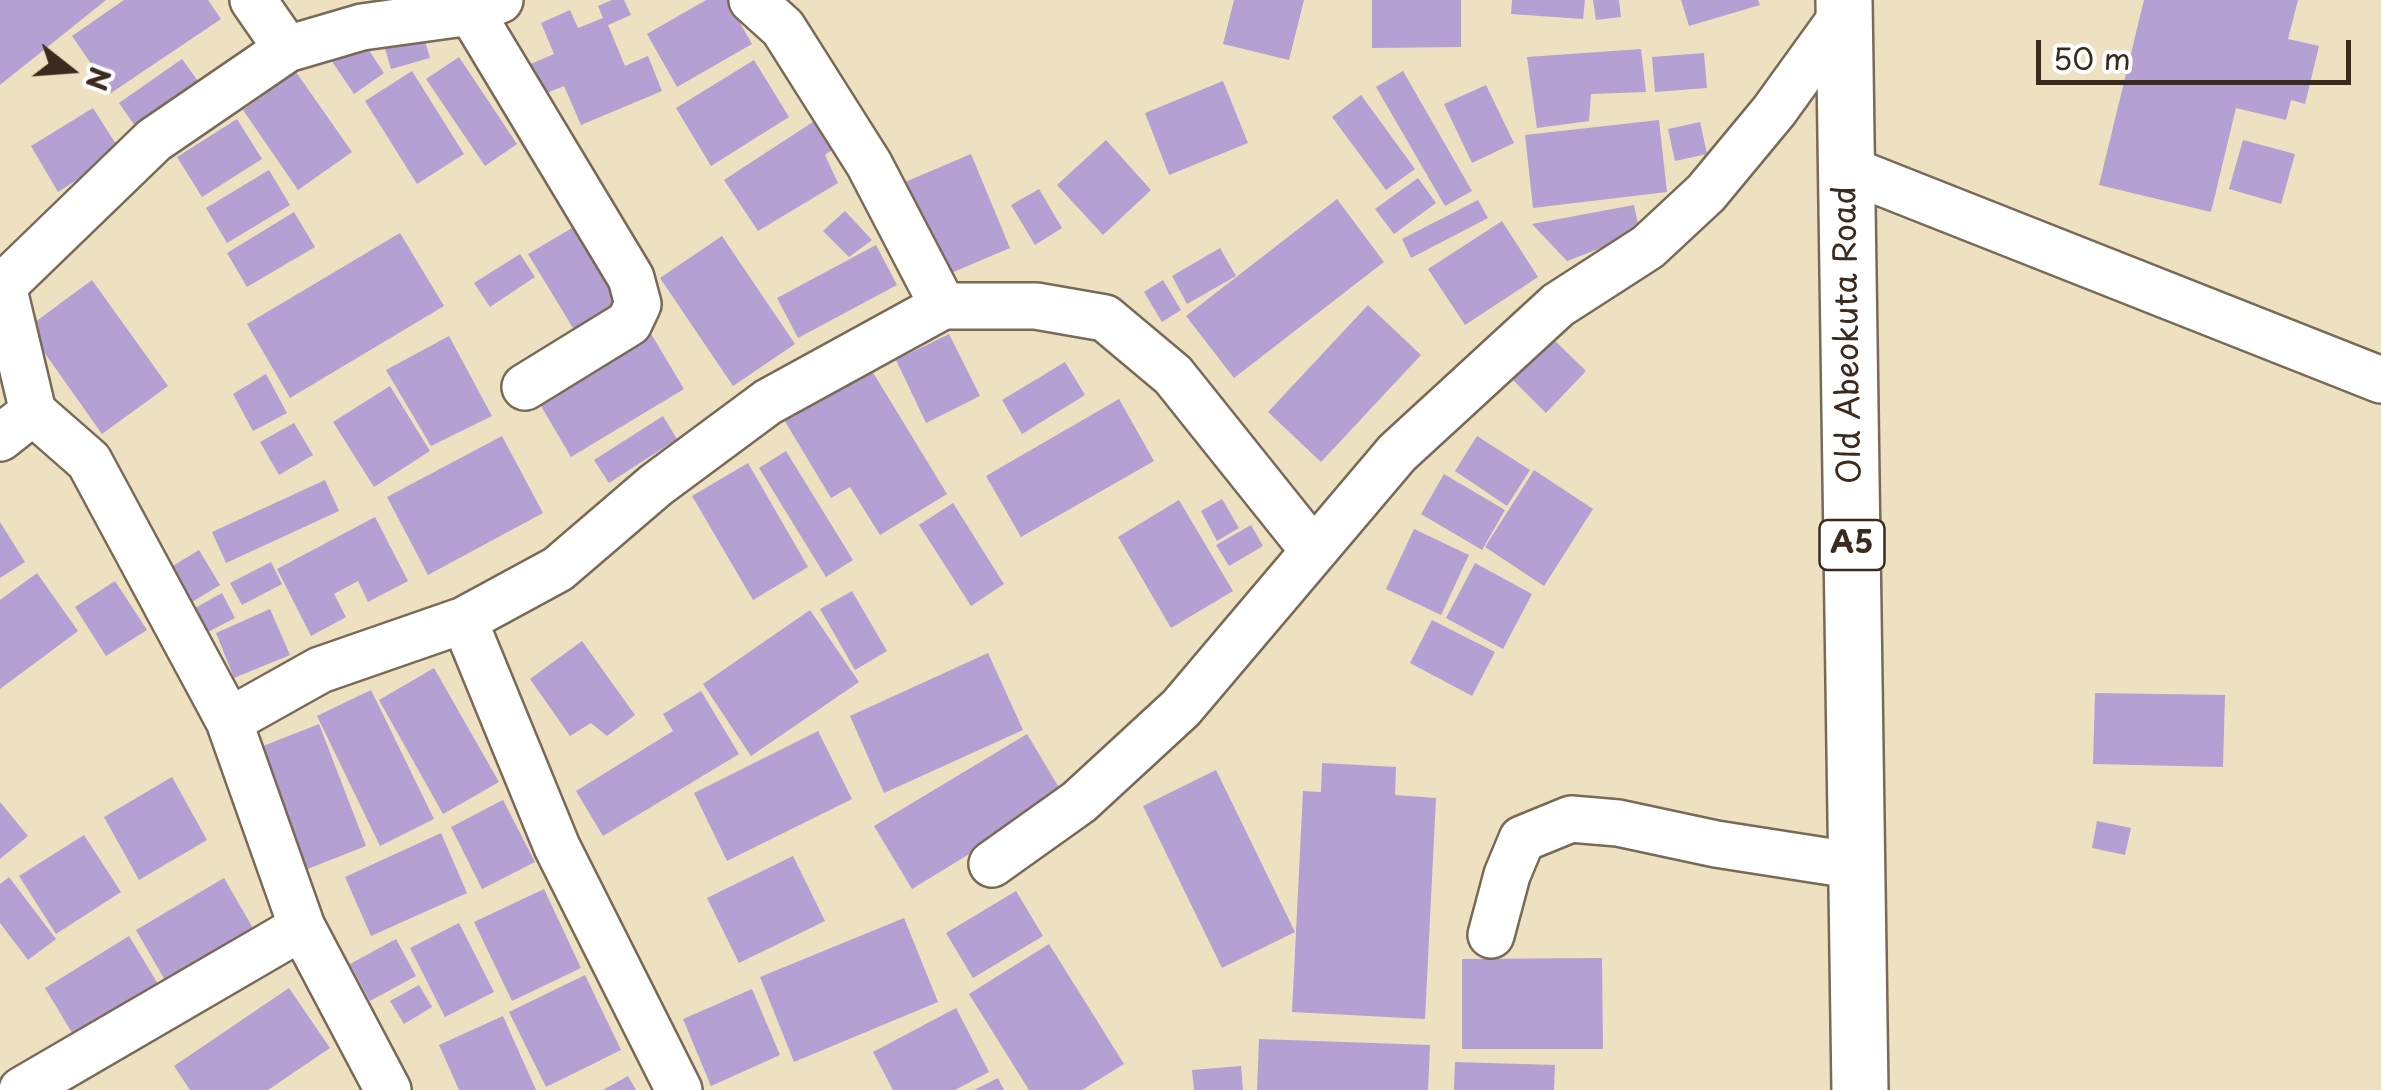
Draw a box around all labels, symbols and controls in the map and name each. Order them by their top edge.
north arrow [20,20,120,120]
scale bar [2041,20,2356,82]
text: 50 m [2053,35,2131,80]
text: N [75,62,123,96]
street label: Old Abeokuta Road [1827,185,1871,485]
road number: A5 [1820,520,1884,570]

